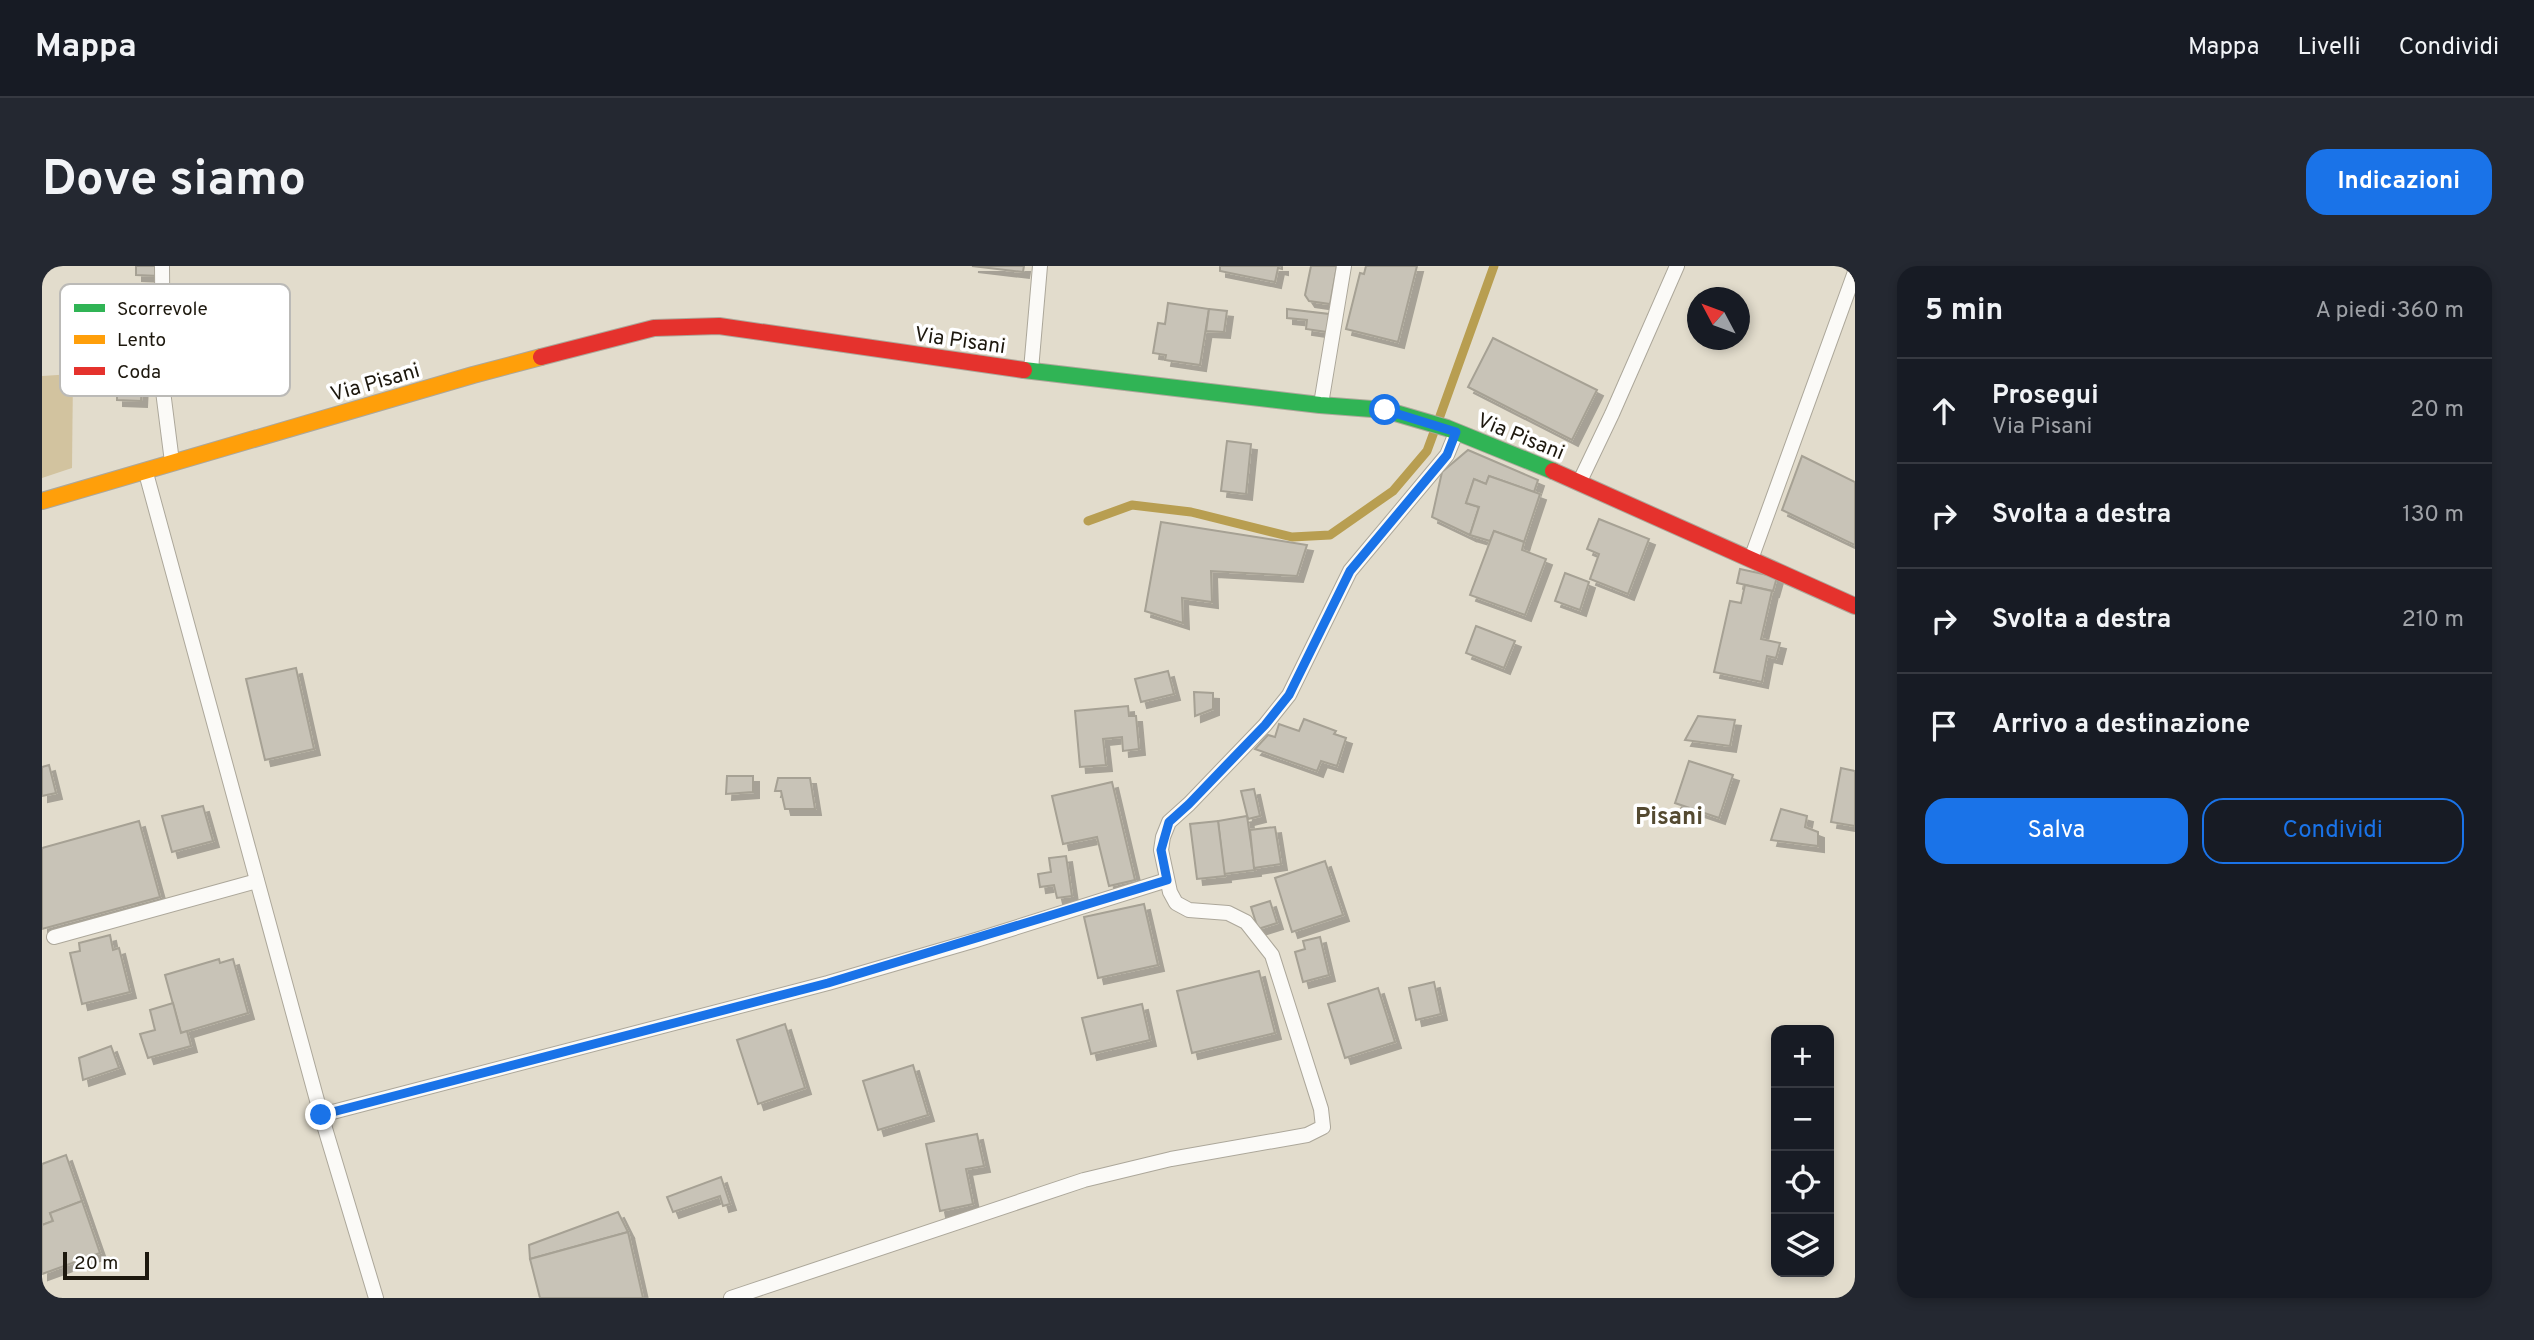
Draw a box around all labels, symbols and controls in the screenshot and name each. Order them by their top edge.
text: Mappa [35,27,137,69]
text: Mappa [2188,33,2259,63]
text: Livelli [2297,33,2361,63]
text: Condividi [2399,33,2499,63]
button: Indicazioni [2306,149,2492,215]
text: Dove siamo [42,151,306,213]
legend [60,284,290,396]
north arrow [1687,287,1750,350]
text: 5 min [1925,293,2003,330]
text: A piedi · 360 m [2315,297,2464,326]
text: Scorrevole [117,298,208,322]
street label: Via Pisani [913,322,1007,361]
text: Lento [117,329,166,353]
street label: Via Pisani [328,358,423,409]
text: Coda [117,361,161,385]
text: Prosegui [1992,380,2099,413]
icon: ahead [1925,392,1963,430]
route start [1369,394,1400,425]
text: 20 m [2410,396,2464,425]
street label: Via Pisani [1473,408,1568,467]
text: Via Pisani [1992,413,2092,442]
icon: right [1925,497,1963,535]
text: Svolta a destra [1992,499,2171,532]
text: 130 m [2402,501,2464,530]
icon: right [1925,602,1963,640]
text: Svolta a destra [1992,604,2171,637]
text: 210 m [2402,606,2464,635]
icon: arrive [1925,707,1963,745]
text: Arrivo a destinazione [1992,709,2250,742]
button: Salva [1925,798,2188,864]
button: Condividi [2202,798,2464,864]
district label: Pisani [1635,803,1703,833]
map controls [1771,1025,1834,1277]
button: + [1771,1025,1834,1088]
button: − [1771,1088,1834,1151]
route end [305,1099,336,1130]
button: locate [1771,1151,1834,1214]
button: layers [1771,1214,1834,1277]
scale bar [63,1249,149,1281]
text: 20 m [74,1252,118,1276]

